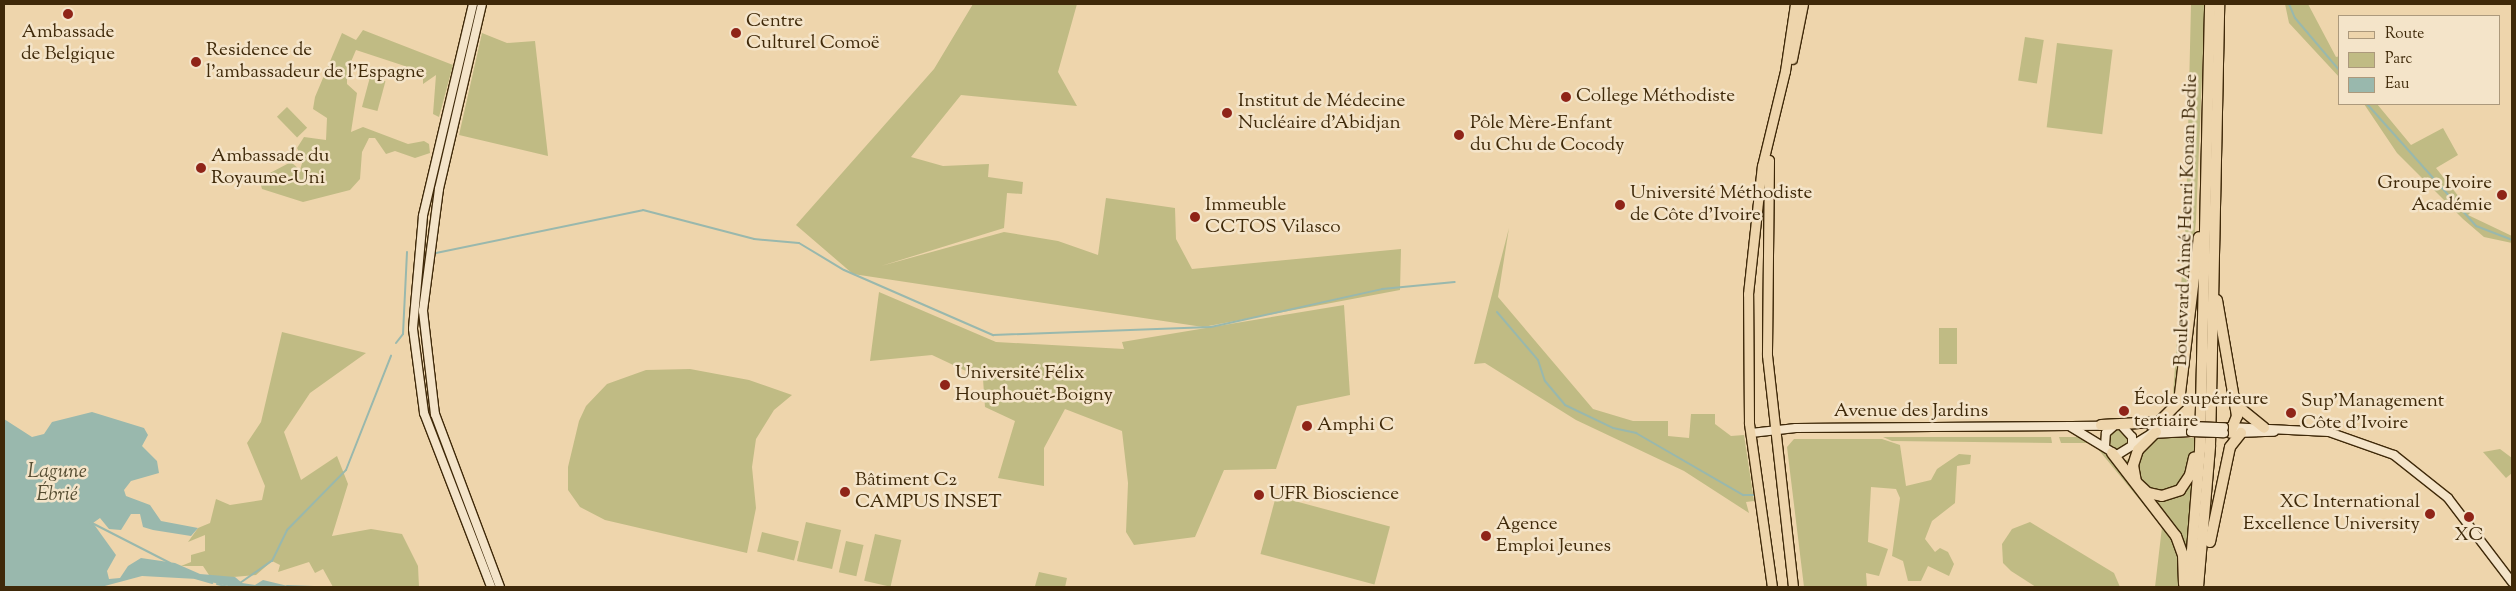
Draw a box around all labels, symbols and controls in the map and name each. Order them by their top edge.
marker: Ambassade de Belgique [62,8,74,20]
place label: Centre Culturel Comoë [746,11,880,55]
legend [2338,15,2501,105]
place label: Ambassade de Belgique [21,22,115,66]
text: Route [2385,24,2424,45]
marker: Centre Culturel Comoë [730,27,742,39]
place label: Residence de l’ambassadeur de l’Espagne [206,40,425,84]
text: Parc [2385,49,2412,70]
marker: Residence de l’ambassadeur de l’Espagne [190,56,202,68]
street label: Boulevard Aimé Henri Konan Bedie [2171,74,2203,366]
text: Eau [2385,74,2409,95]
place label: College Méthodiste [1576,86,1735,108]
place label: Institut de Médecine Nucléaire d'Abidjan [1238,91,1405,135]
marker: College Méthodiste [1560,91,1572,103]
marker: Institut de Médecine Nucléaire d'Abidjan [1220,106,1234,120]
place label: Pôle Mère-Enfant du Chu de Cocody [1470,113,1624,157]
marker: Pôle Mère-Enfant du Chu de Cocody [1452,128,1466,142]
place label: Ambassade du Royaume-Uni [211,146,329,190]
marker: Ambassade du Royaume-Uni [195,162,207,174]
place label: Groupe Ivoire Académie [2377,173,2492,217]
place label: Université Méthodiste de Côte d'Ivoire [1630,183,1812,227]
marker: Groupe Ivoire Académie [2496,189,2508,201]
place label: Immeuble CCTOS Vilasco [1205,195,1341,239]
marker: Université Méthodiste de Côte d'Ivoire [1614,199,1626,211]
marker: Immeuble CCTOS Vilasco [1189,211,1201,223]
place label: Université Félix Houphouët-Boigny [955,363,1113,407]
marker: Université Félix Houphouët-Boigny [939,379,951,391]
place label: École supérieure tertiaire [2134,389,2268,433]
place label: Sup'Management Côte d'Ivoire [2301,391,2444,435]
street label: Avenue des Jardins [1834,401,1988,423]
marker: École supérieure tertiaire [2118,405,2130,417]
marker: Sup'Management Côte d'Ivoire [2285,407,2297,419]
place label: Amphi C [1317,415,1394,437]
marker: Amphi C [1301,420,1313,432]
water label: Lagune Ébrié [27,461,87,508]
place label: Bâtiment C2 CAMPUS INSET [855,470,1002,514]
place label: UFR Bioscience [1269,484,1399,506]
marker: Bâtiment C2 CAMPUS INSET [839,486,851,498]
marker: UFR Bioscience [1253,489,1265,501]
place label: XC International Excellence University [2243,492,2420,536]
marker: XC International Excellence University [2424,508,2436,520]
marker: XC [2463,511,2475,523]
place label: Agence Emploi Jeunes [1496,514,1611,558]
place label: XC [2454,525,2484,547]
marker: Agence Emploi Jeunes [1480,530,1492,542]

